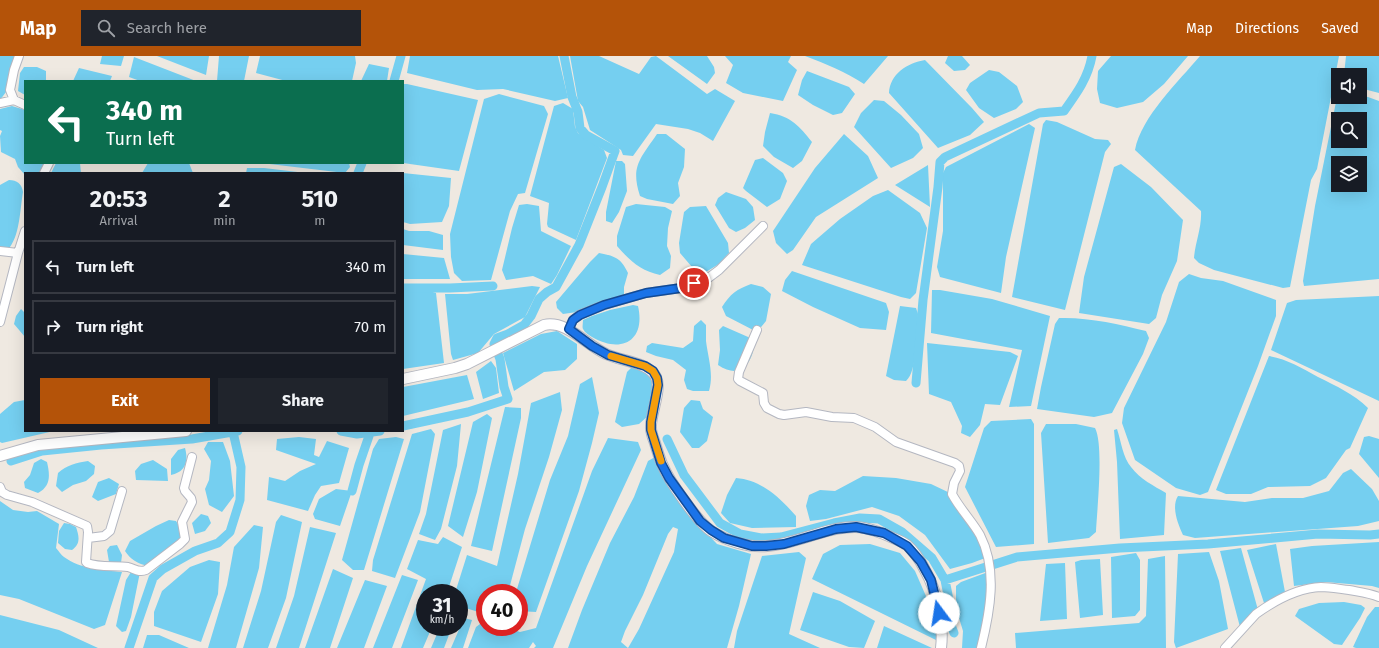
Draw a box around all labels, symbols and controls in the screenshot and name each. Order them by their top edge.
search box [81,10,361,46]
text: Map [20,17,57,40]
icon: search [95,17,117,39]
text: Search here [127,19,207,37]
text: Map [1186,20,1213,37]
text: Directions [1235,20,1299,37]
text: Saved [1321,20,1359,37]
map controls [1331,68,1367,192]
button: sound [1331,68,1367,104]
text: 340 m [106,94,183,127]
icon: left [40,96,92,148]
button: search [1331,112,1367,148]
text: Turn left [106,128,175,150]
button: layers [1331,156,1367,192]
text: 20:53 [90,185,147,213]
text: 2 [218,185,231,213]
text: 510 [301,185,338,213]
text: Arrival [100,213,138,228]
text: min [213,213,236,228]
text: m [314,213,325,228]
icon: left [42,256,64,278]
text: Turn left [76,258,134,276]
text: 340 m [345,258,386,276]
pin [677,266,711,300]
icon: arrive [683,272,705,294]
icon: right [42,316,64,338]
text: Turn right [76,318,143,336]
text: 70 m [354,318,386,336]
button: Exit [40,378,210,424]
button: Share [218,378,388,424]
speed limit sign: 40 [476,584,528,636]
position arrow [918,592,960,634]
text: 31 [432,593,452,617]
text: km/h [430,614,454,626]

